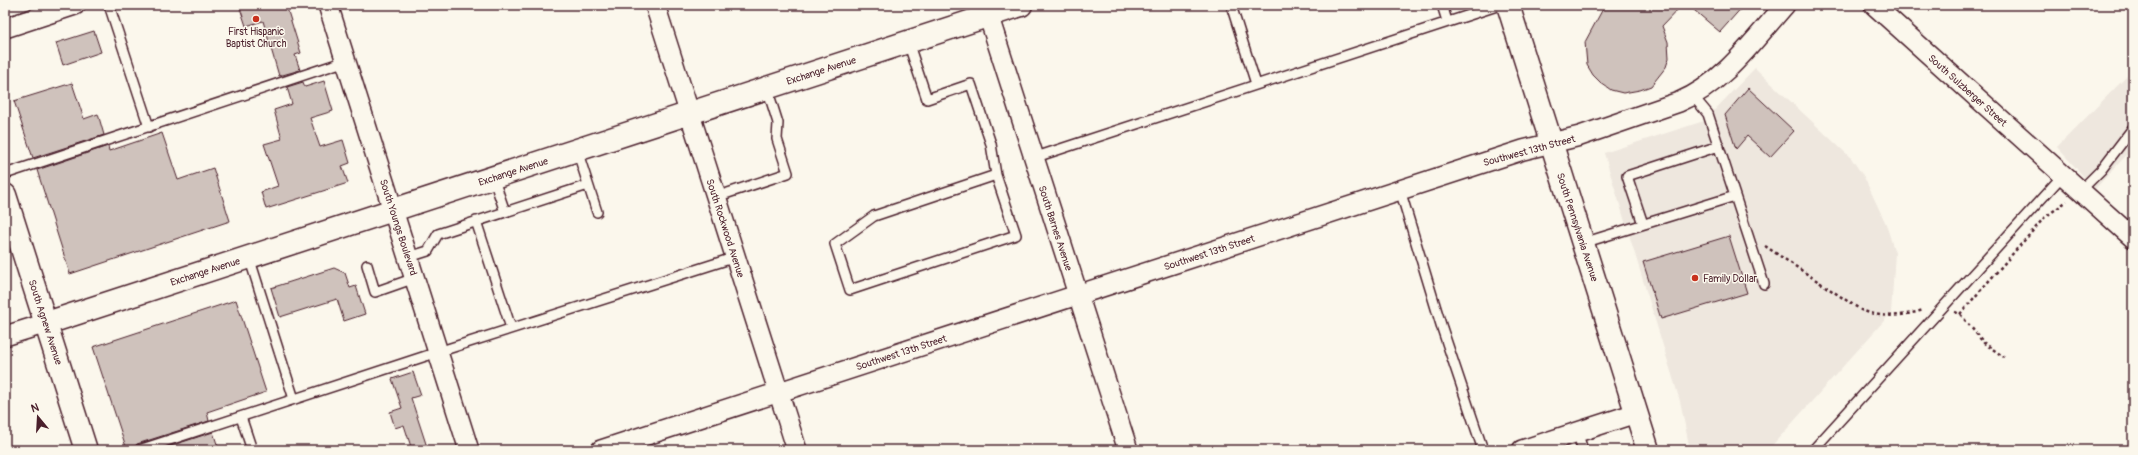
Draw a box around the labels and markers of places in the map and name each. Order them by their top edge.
marker: First Hispanic Baptist Church [251,14,261,24]
place label: First Hispanic Baptist Church [226,26,287,50]
marker: Family Dollar [1690,273,1700,283]
place label: Family Dollar [1703,273,1758,285]

